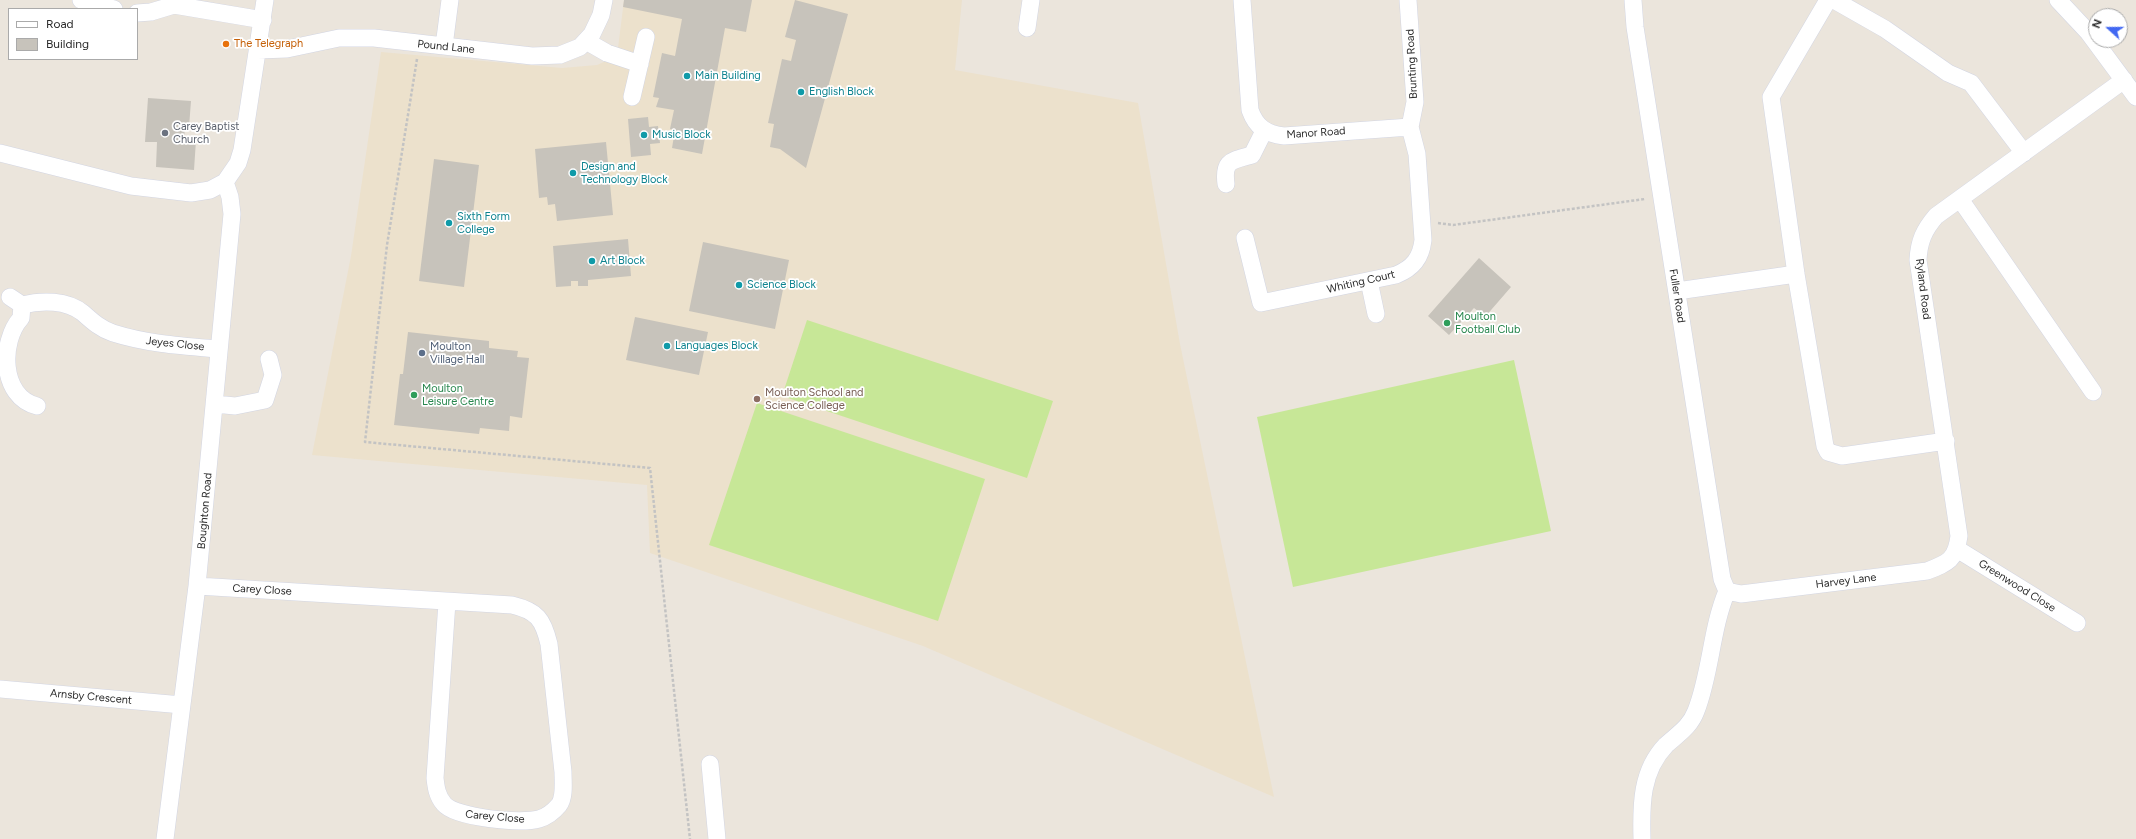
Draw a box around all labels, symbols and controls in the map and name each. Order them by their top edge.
legend [8,8,138,60]
north arrow [2088,8,2128,48]
text: Road [46,17,74,31]
text: N [2090,18,2105,30]
street label: Brunting Road [1404,29,1420,99]
text: Building [46,37,89,51]
place label: The Telegraph [234,37,303,51]
street label: Pound Lane [417,37,475,57]
marker: The Telegraph [221,39,231,49]
place label: Main Building [695,69,761,83]
marker: Main Building [682,71,692,81]
place label: English Block [809,85,874,99]
marker: English Block [796,87,806,97]
place label: Carey Baptist Church [173,120,239,146]
street label: Manor Road [1286,124,1346,142]
marker: Carey Baptist Church [160,128,170,138]
place label: Music Block [652,128,711,142]
marker: Music Block [639,130,649,140]
place label: Design and Technology Block [581,160,668,186]
marker: Design and Technology Block [568,168,578,178]
place label: Sixth Form College [457,210,510,236]
marker: Sixth Form College [444,218,454,228]
place label: Art Block [600,254,645,268]
marker: Art Block [587,256,597,266]
street label: Ryland Road [1913,258,1933,320]
street label: Whiting Court [1326,268,1396,296]
street label: Fuller Road [1666,268,1688,324]
place label: Science Block [747,278,816,292]
marker: Science Block [734,280,744,290]
place label: Moulton Football Club [1455,310,1520,336]
marker: Moulton Football Club [1442,318,1452,328]
street label: Jeyes Close [145,334,205,354]
place label: Languages Block [675,339,758,353]
place label: Moulton Village Hall [430,340,485,366]
marker: Languages Block [662,341,672,351]
marker: Moulton Village Hall [417,348,427,358]
place label: Moulton Leisure Centre [422,382,494,408]
place label: Moulton School and Science College [765,386,864,412]
marker: Moulton Leisure Centre [409,390,419,400]
marker: Moulton School and Science College [752,394,762,404]
street label: Boughton Road [195,472,215,550]
street label: Greenwood Close [1976,557,2058,615]
street label: Harvey Lane [1815,571,1877,591]
street label: Carey Close [232,582,292,598]
street label: Arnsby Crescent [49,687,133,707]
street label: Carey Close [465,808,525,826]

